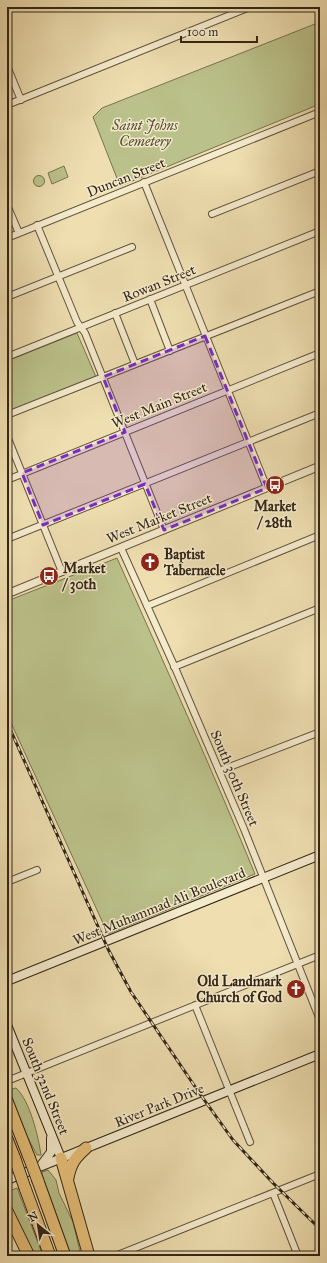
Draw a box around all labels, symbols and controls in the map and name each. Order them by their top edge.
scale bar [181,18,257,44]
text: 100 m [187,25,218,39]
park label: Saint Johns Cemetery [111,117,179,150]
street label: Duncan Street [84,154,168,201]
street label: Rowan Street [120,261,198,306]
street label: West Main Street [109,379,209,432]
bus stop icon: Market / 28th [264,474,286,496]
street label: West Market Street [104,490,214,547]
place label: Market / 28th [254,498,296,531]
place label: Baptist Tabernacle [163,546,226,579]
church icon: Baptist Tabernacle [139,551,161,573]
place label: Market / 30th [61,560,106,594]
bus stop icon: Market / 30th [38,565,60,587]
street label: South 30th Street [207,728,262,829]
street label: West Muhammad Ali Boulevard [70,864,248,949]
place label: Old Landmark Church of God [196,973,283,1006]
church icon: Old Landmark Church of God [285,978,307,1000]
street label: South 32nd Street [18,1035,73,1137]
street label: River Park Drive [112,1080,207,1131]
north arrow [18,1205,58,1245]
text: N [26,1208,41,1225]

